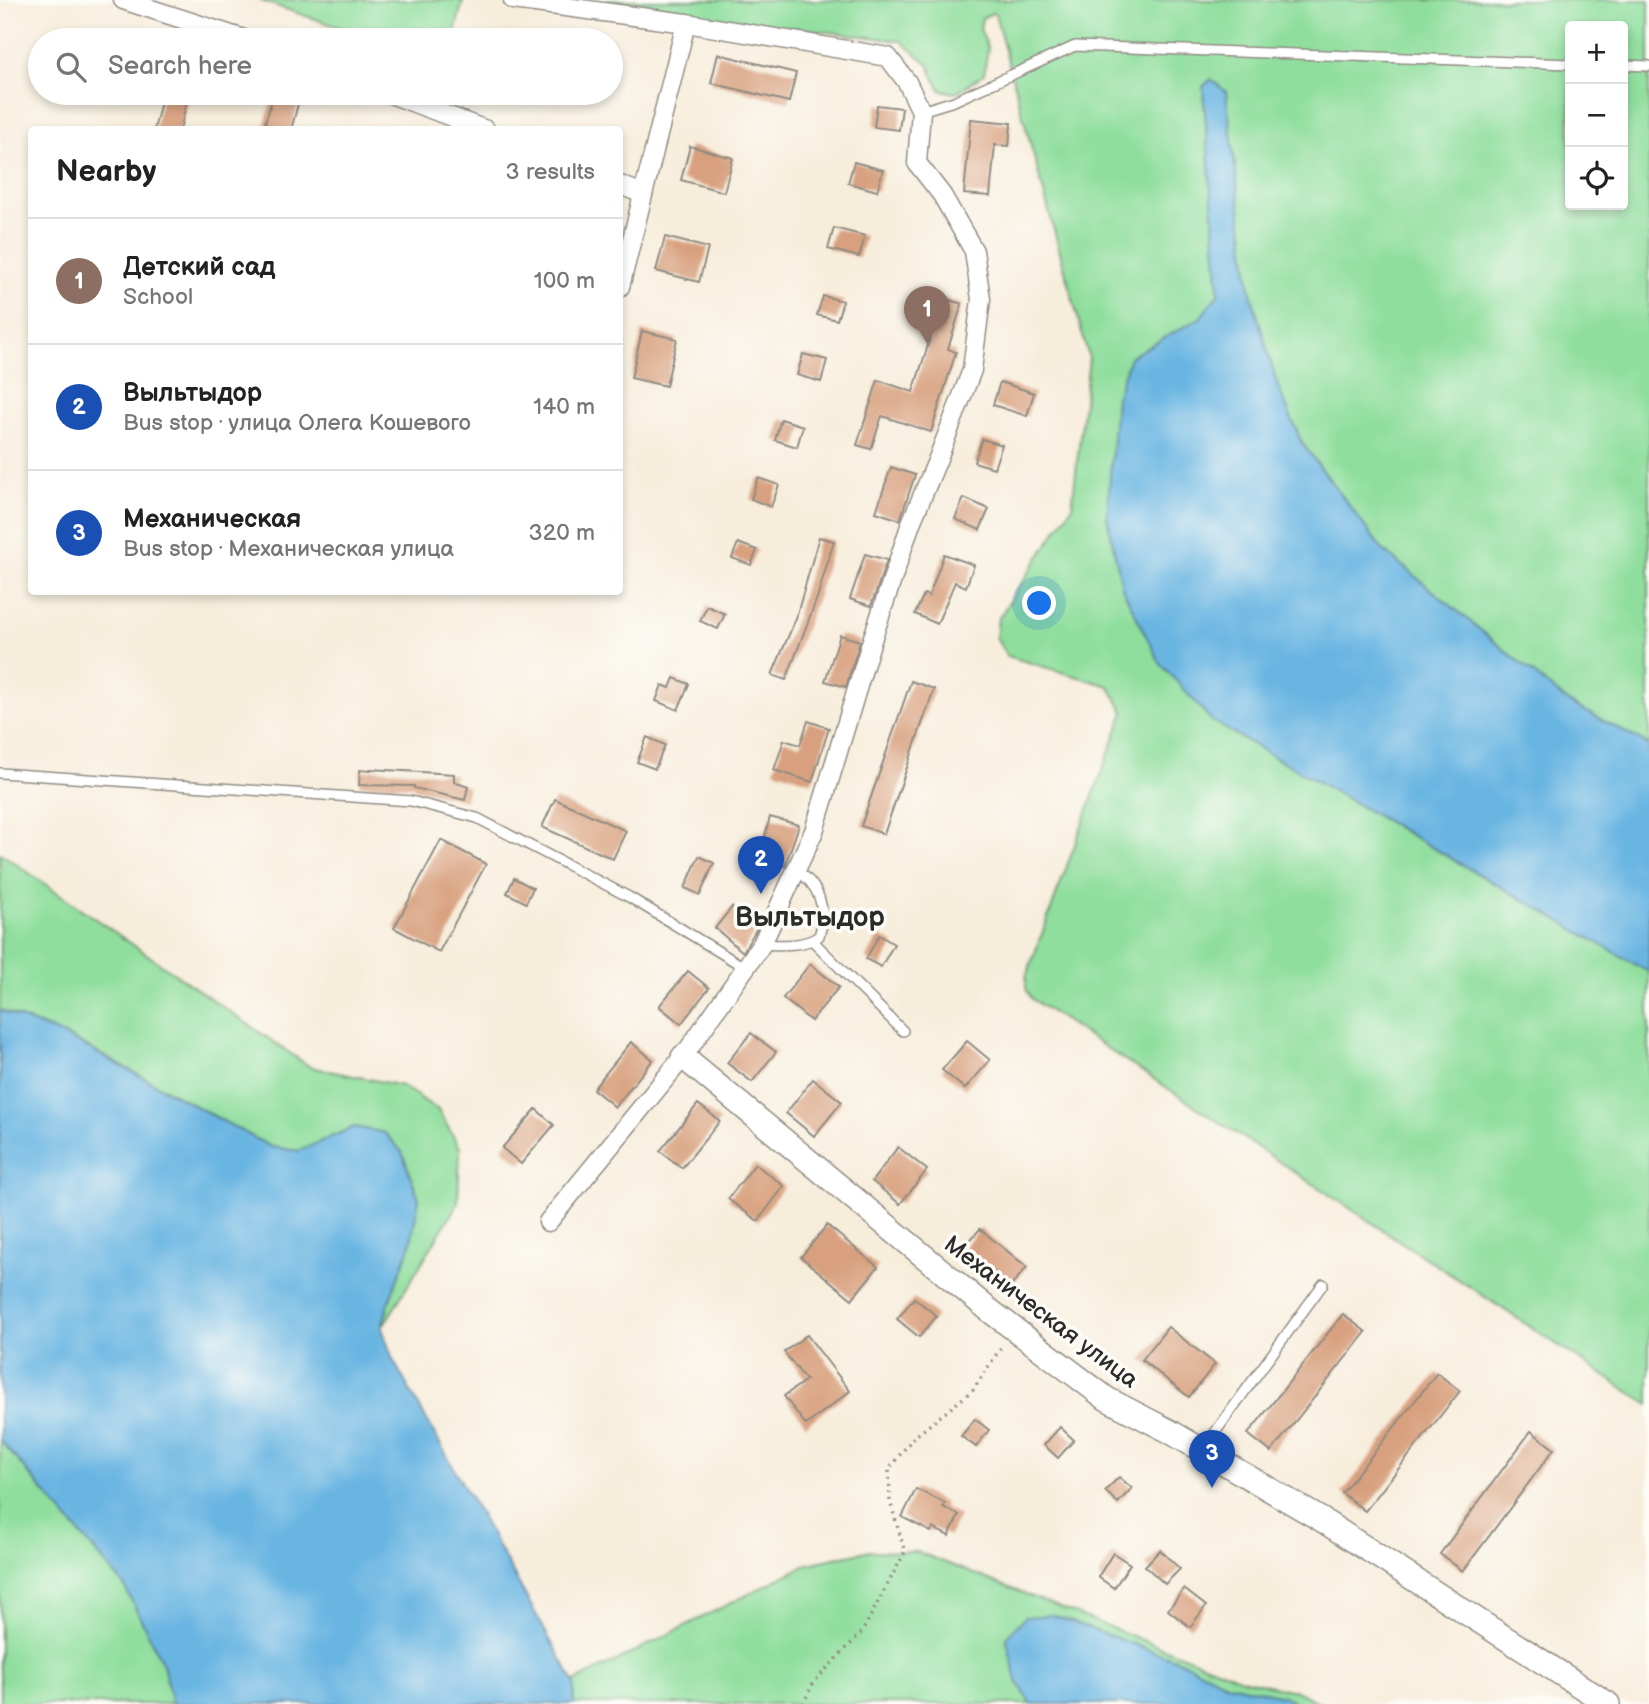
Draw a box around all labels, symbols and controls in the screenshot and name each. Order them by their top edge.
map controls [1565,21,1628,210]
button: + [1565,21,1628,84]
search box [28,28,623,105]
icon: search [52,48,90,86]
text: Search here [108,51,252,82]
button: − [1565,84,1628,147]
button: locate [1565,147,1628,210]
text: Nearby [56,154,156,190]
text: 3 results [506,158,595,186]
text: Детский сад [123,252,275,283]
text: 1 [74,267,84,295]
text: 100 m [534,267,595,295]
text: School [123,283,193,311]
pin: 1 [904,286,950,344]
text: Выльтыдор [123,378,262,409]
text: 2 [72,393,86,421]
text: 140 m [533,393,595,421]
text: Bus stop · улица Олега Кошевого [123,409,471,437]
text: Механическая [123,504,301,535]
text: 3 [72,519,86,547]
text: 320 m [529,519,595,547]
text: Bus stop · Механическая улица [123,535,454,563]
your location [1022,586,1056,620]
pin: 2 [738,836,784,894]
district label: Выльтыдор [735,901,885,934]
street label: Механическая улица [938,1230,1144,1394]
pin: 3 [1189,1430,1235,1488]

